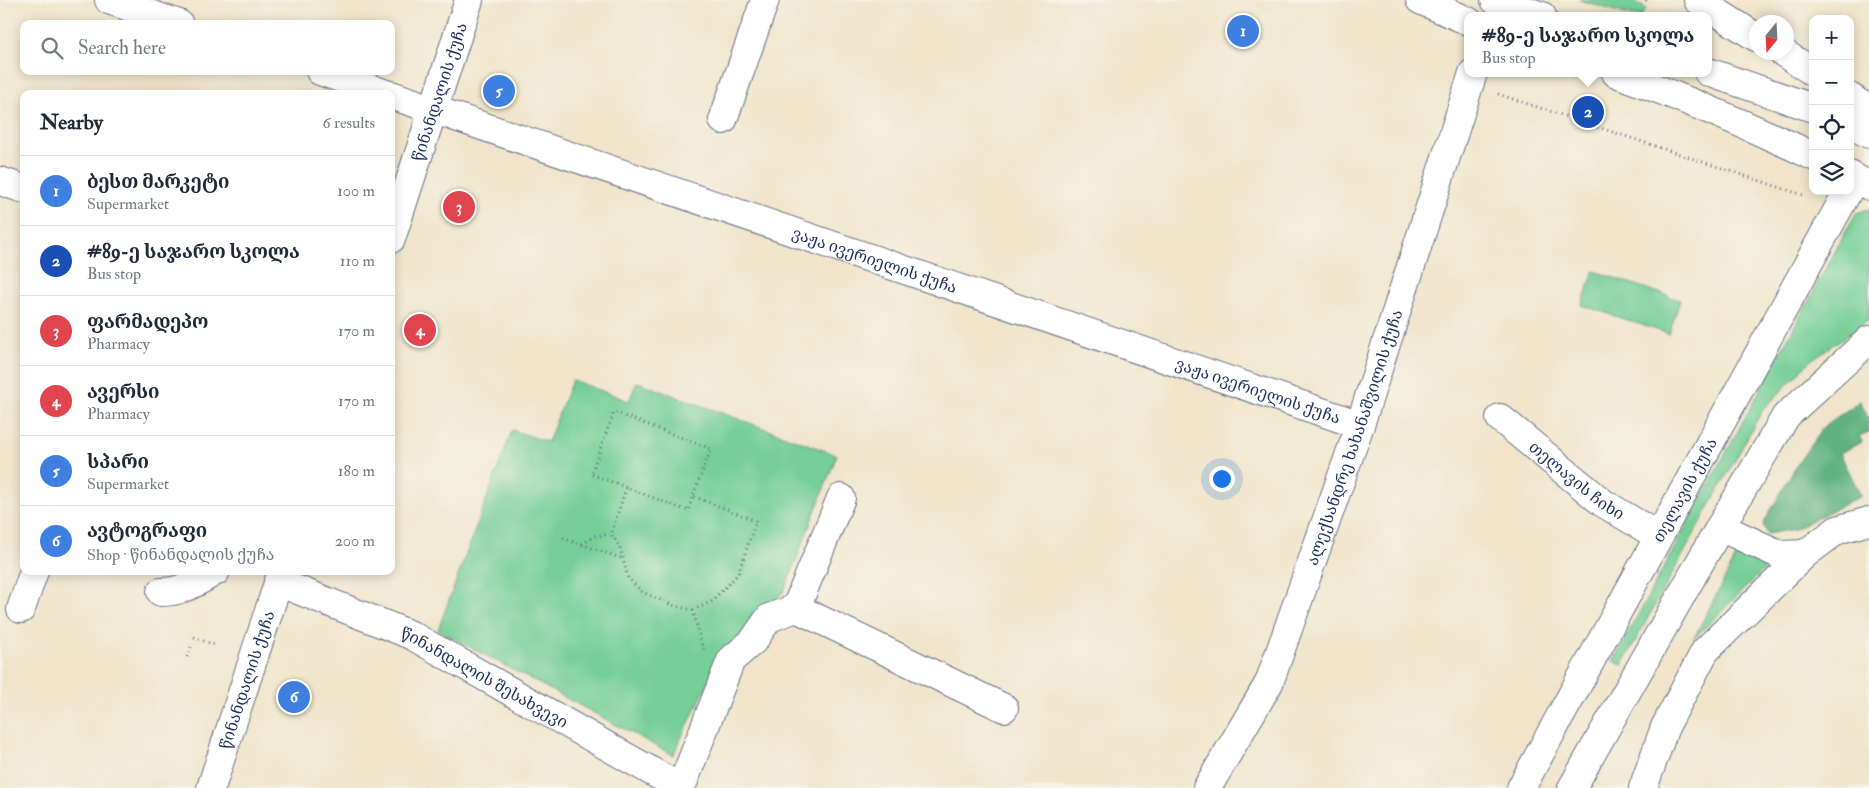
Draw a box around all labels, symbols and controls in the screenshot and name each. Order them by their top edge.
pin: 1 [1227,12,1259,50]
popup [1464,12,1712,77]
north arrow [1749,15,1794,60]
map controls [1809,15,1854,195]
button: + [1809,15,1854,60]
search box [20,20,395,75]
street label: წინანდალის ქუჩა [408,20,472,164]
text: #89-ე საჯარო სკოლა [1482,24,1694,48]
icon: search [38,34,66,62]
text: Search here [78,36,166,60]
text: Bus stop [1482,48,1536,68]
button: − [1809,60,1854,105]
pin: 5 [483,72,515,110]
pin: 2 [1572,93,1604,131]
button: locate [1809,105,1854,150]
text: Nearby [40,109,103,136]
text: 6 results [323,113,375,133]
button: layers [1809,150,1854,195]
text: ბესთ მარკეტი [87,170,229,194]
text: 1 [53,181,59,201]
text: 100 m [337,181,375,201]
pin: 3 [443,188,475,226]
text: Supermarket [87,194,169,214]
street label: ვაჟა ივერიელის ქუჩა [789,223,960,298]
text: #89-ე საჯარო სკოლა [87,240,300,264]
text: 2 [52,251,60,271]
text: 110 m [340,251,375,271]
text: Bus stop [87,264,141,284]
street label: ალექსანდრე ხახანაშვილის ქუჩა [1302,307,1407,568]
text: ფარმადეპო [87,310,208,334]
pin: 4 [404,311,436,349]
text: 3 [53,321,59,341]
text: 170 m [338,321,375,341]
text: Pharmacy [87,334,150,354]
street label: ვაჟა ივერიელის ქუჩა [1173,354,1343,429]
text: ავერსი [87,380,160,404]
text: 4 [52,391,60,411]
text: 170 m [338,391,375,411]
text: Pharmacy [87,404,150,424]
street label: თელავის ქუჩა [1649,435,1722,546]
street label: თელავის ჩიხი [1525,437,1628,525]
text: სპარი [87,450,149,474]
text: 5 [52,461,60,481]
text: 180 m [338,461,375,481]
your location [1209,466,1235,492]
text: Supermarket [87,474,169,494]
text: ავტოგრაფი [87,519,207,543]
text: 6 [52,531,60,551]
text: 200 m [335,531,375,551]
text: Shop · წინანდალის ქუჩა [87,545,274,565]
street label: წინანდალის ქუჩა [215,608,279,752]
street label: წინანდალის შესახვევი [398,623,571,733]
pin: 6 [278,678,310,716]

